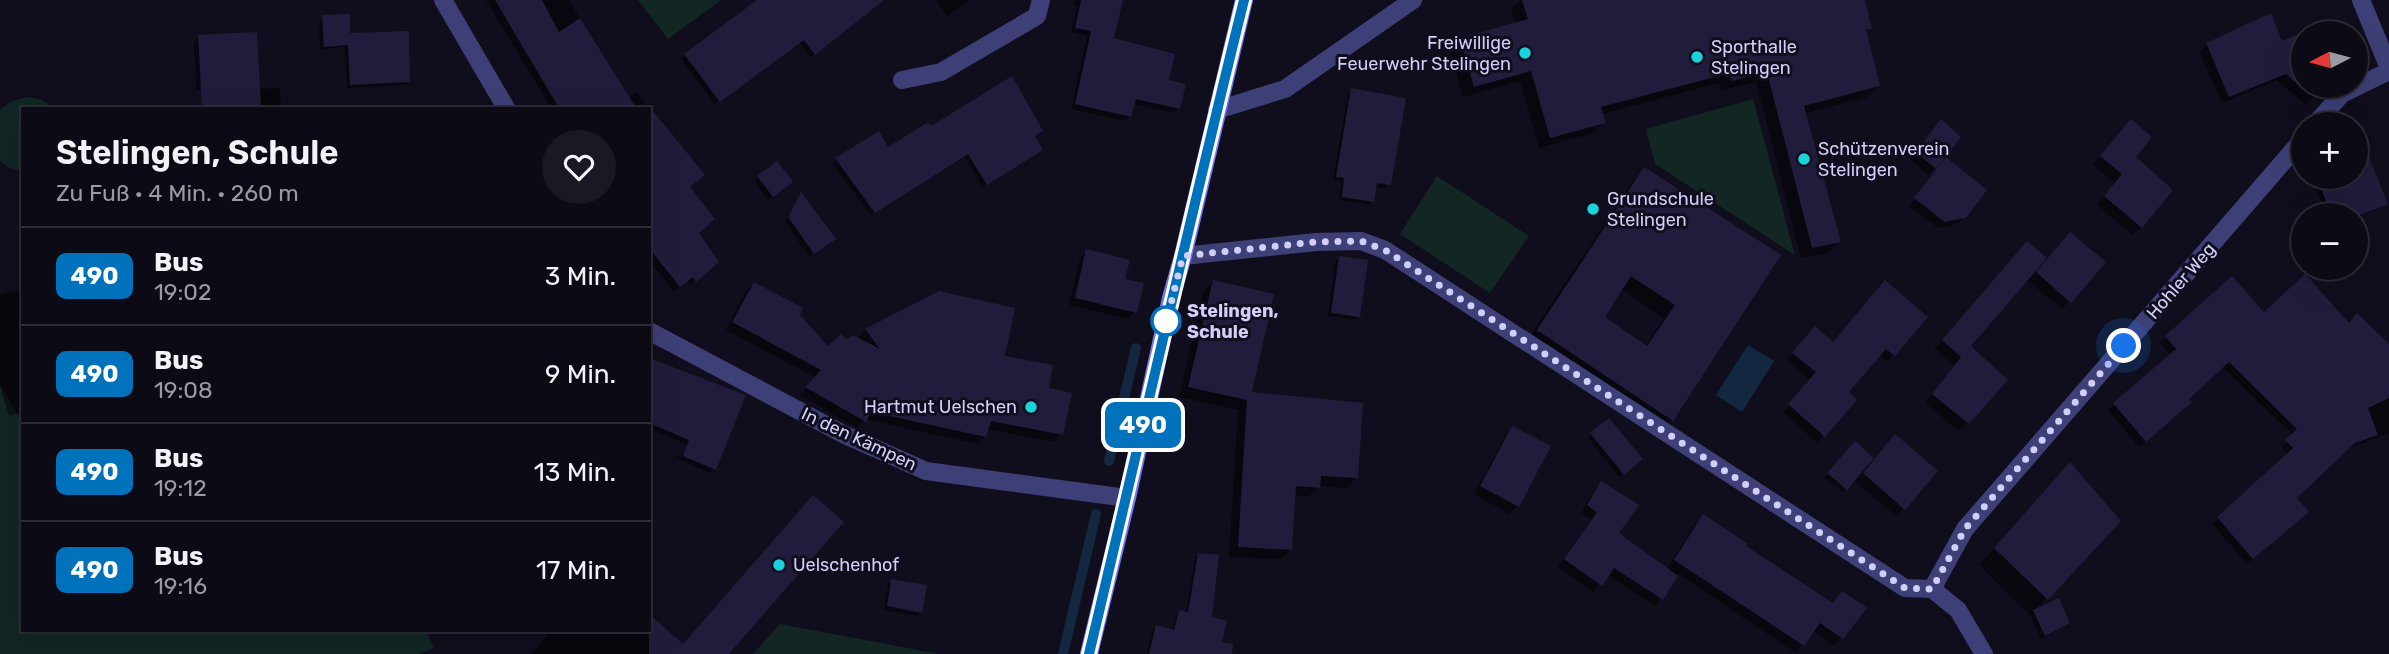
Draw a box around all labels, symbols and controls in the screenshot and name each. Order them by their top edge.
north arrow [2291,21,2368,98]
map controls [2291,21,2368,280]
place label: Freiwillige Feuerwehr Stelingen [1337,32,1511,75]
place label: Sporthalle Stelingen [1711,36,1797,79]
marker: Freiwillige Feuerwehr Stelingen [1517,45,1533,61]
marker: Sporthalle Stelingen [1689,49,1705,65]
button: + [2291,112,2368,189]
button: heart [542,130,616,204]
text: Stelingen, Schule [56,133,339,172]
place label: Schützenverein Stelingen [1818,138,1949,181]
marker: Schützenverein Stelingen [1796,151,1812,167]
text: Zu Fuß · 4 Min. · 260 m [56,179,299,207]
place label: Grundschule Stelingen [1607,188,1714,231]
marker: Grundschule Stelingen [1585,201,1601,217]
button: − [2291,203,2368,280]
street label: Hohler Weg [2142,238,2220,324]
text: Bus [154,247,203,278]
text: 3 Min. [545,261,616,292]
text: 490 [70,262,119,290]
text: 19:02 [154,278,211,306]
place label: Stelingen, Schule [1187,300,1279,343]
marker: Stelingen, Schule [1151,306,1181,336]
your location [2106,328,2141,363]
text: Bus [154,345,203,376]
text: 9 Min. [545,359,616,390]
text: 490 [70,360,119,388]
text: 19:08 [154,376,213,404]
place label: Hartmut Uelschen [864,396,1017,418]
marker: Hartmut Uelschen [1023,399,1039,415]
line badge: 490 [1103,402,1183,448]
street label: In den Kämpen [798,403,920,475]
text: 490 [1119,411,1167,439]
text: Bus [154,443,203,474]
text: 13 Min. [534,457,616,488]
text: 490 [70,458,119,486]
text: 19:12 [154,474,207,502]
text: Bus [154,541,203,572]
place label: Uelschenhof [793,554,899,576]
text: 17 Min. [536,555,616,586]
text: 490 [70,556,119,584]
marker: Uelschenhof [771,557,787,573]
text: 19:16 [154,572,207,600]

